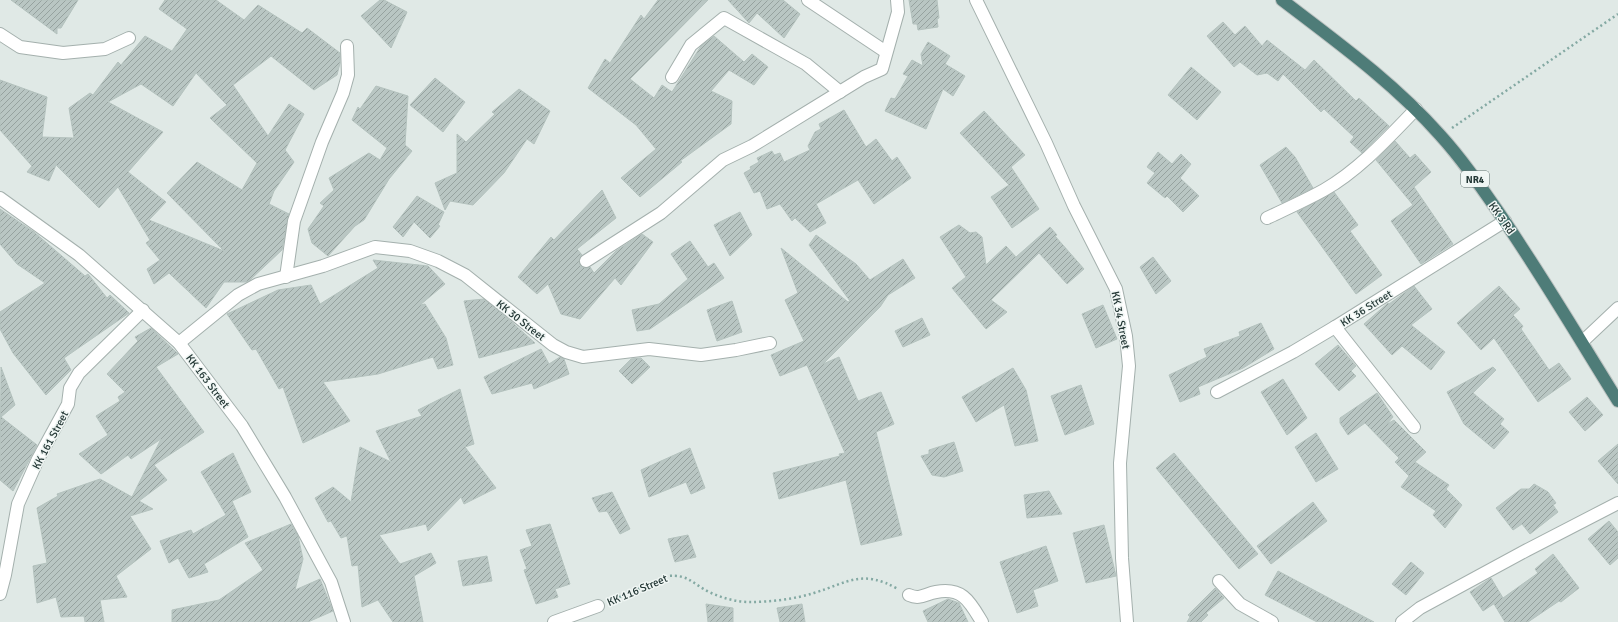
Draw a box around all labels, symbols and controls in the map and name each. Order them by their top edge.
road number: NR4 [1461,171,1489,187]
street label: KK 3 Rd [1486,200,1517,237]
street label: KK 36 Street [1338,287,1395,329]
street label: KK 34 Street [1109,290,1132,350]
street label: KK 30 Street [494,297,548,344]
street label: KK 163 Street [183,352,232,411]
street label: KK 161 Street [30,409,71,472]
street label: KK 116 Street [605,572,670,609]

